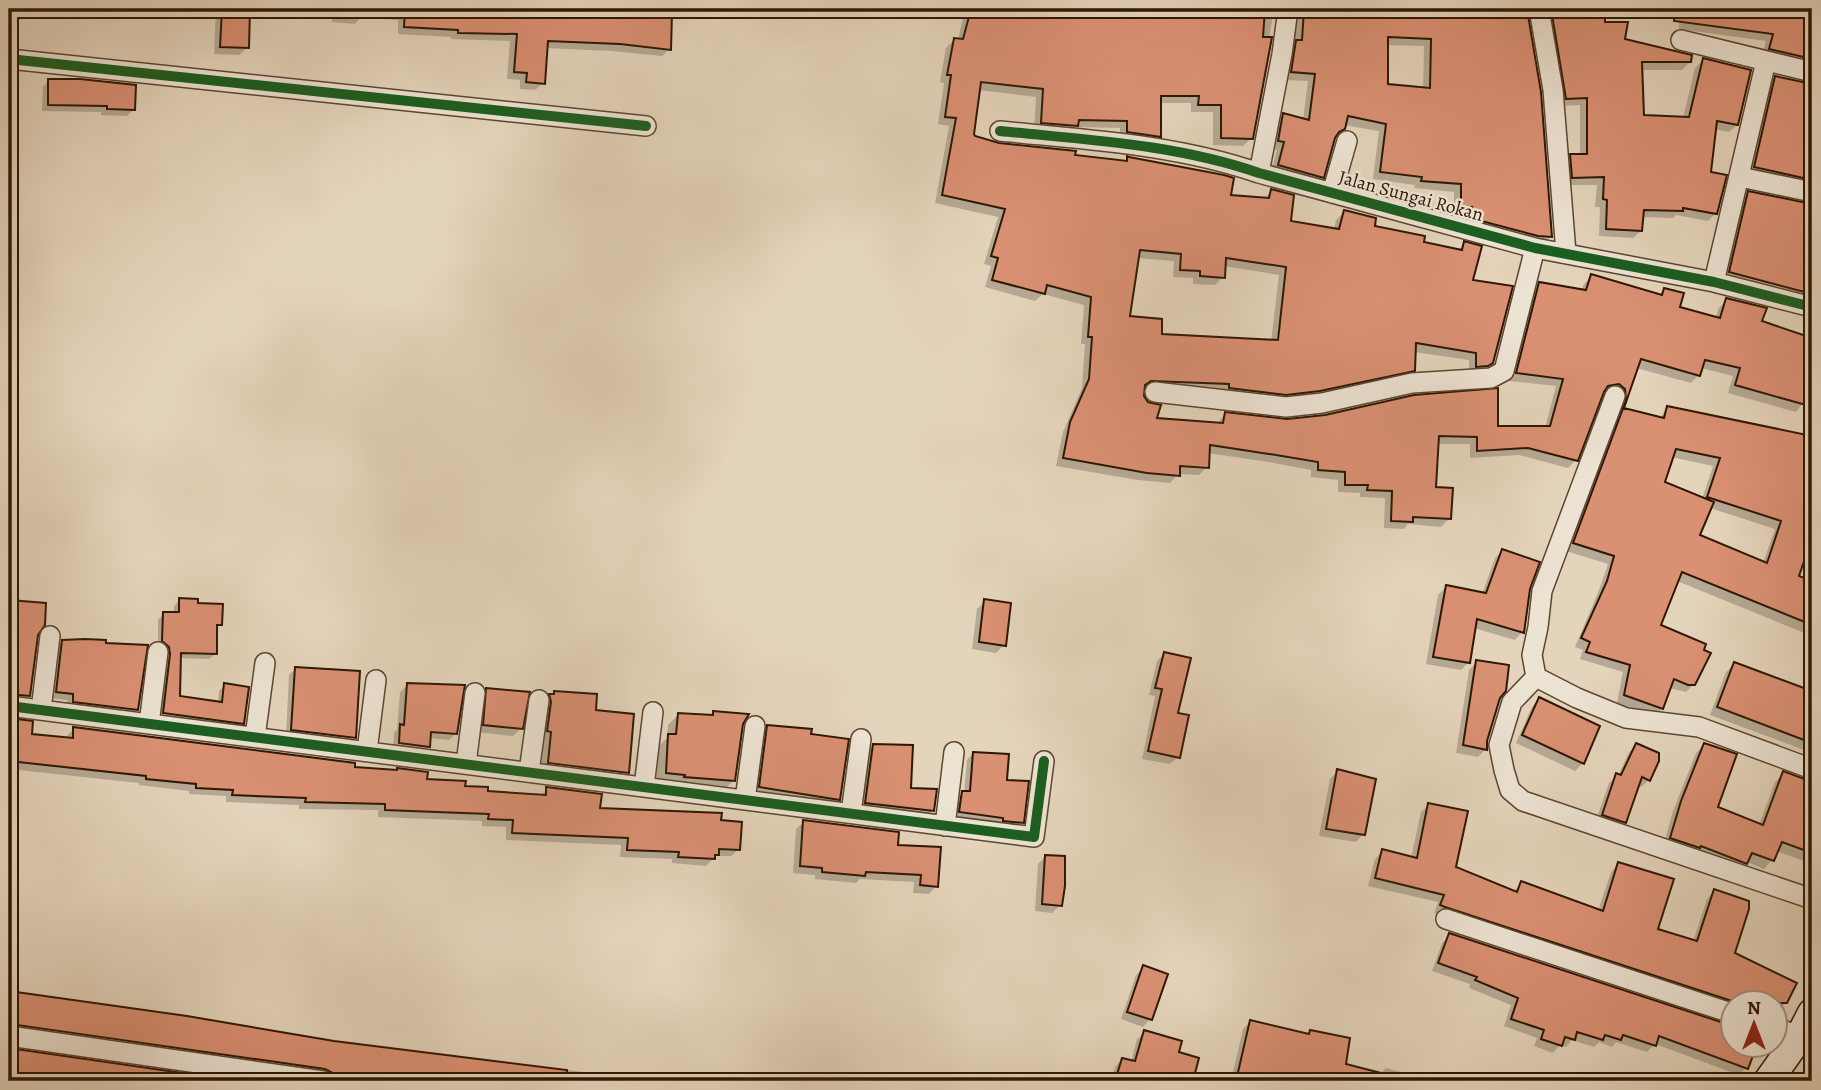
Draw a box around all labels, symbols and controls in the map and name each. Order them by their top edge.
street label: Jalan Sungai Rokan [1336,164,1486,228]
north arrow [1720,988,1790,1058]
text: N [1747,995,1761,1021]

